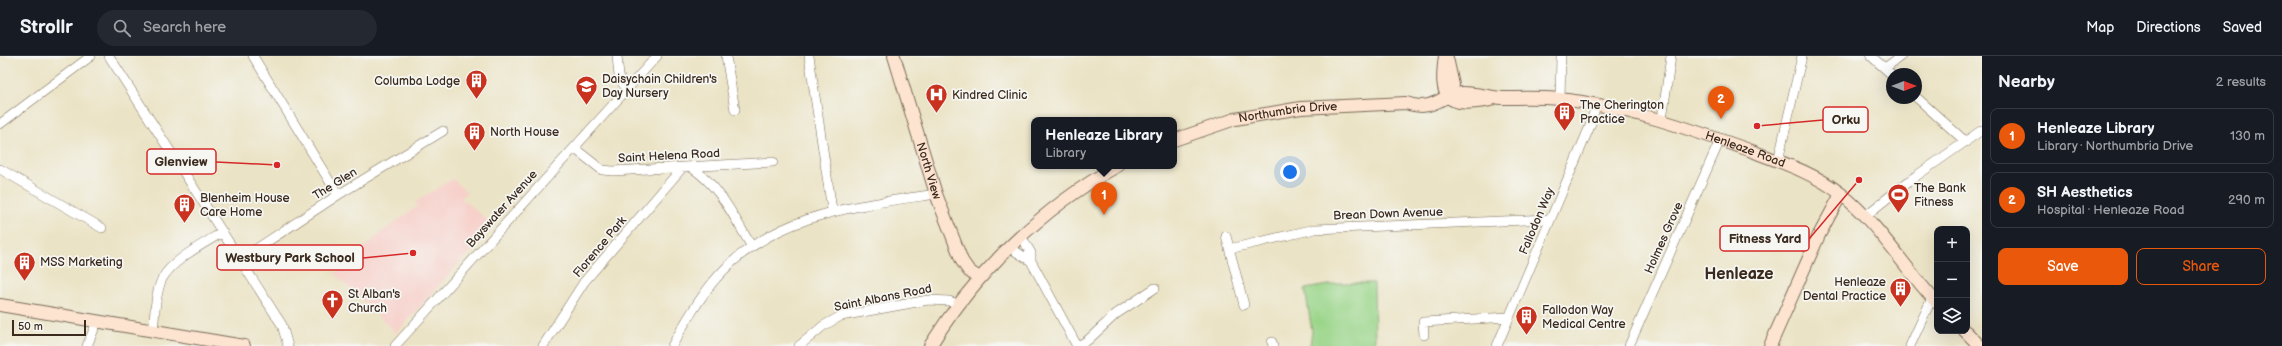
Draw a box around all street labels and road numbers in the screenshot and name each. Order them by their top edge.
street label: Northumbria Drive [1237,99,1338,126]
street label: Henleaze Road [1703,128,1788,171]
street label: North View [913,140,945,202]
street label: Saint Helena Road [618,146,720,166]
street label: The Glen [310,164,360,203]
street label: Bayswater Avenue [463,167,541,251]
street label: Fallodon Way [1516,185,1558,257]
street label: Holmes Grove [1641,200,1687,276]
street label: Brean Down Avenue [1333,205,1443,223]
street label: Florence Park [570,213,630,281]
street label: Saint Albans Road [833,281,933,315]

